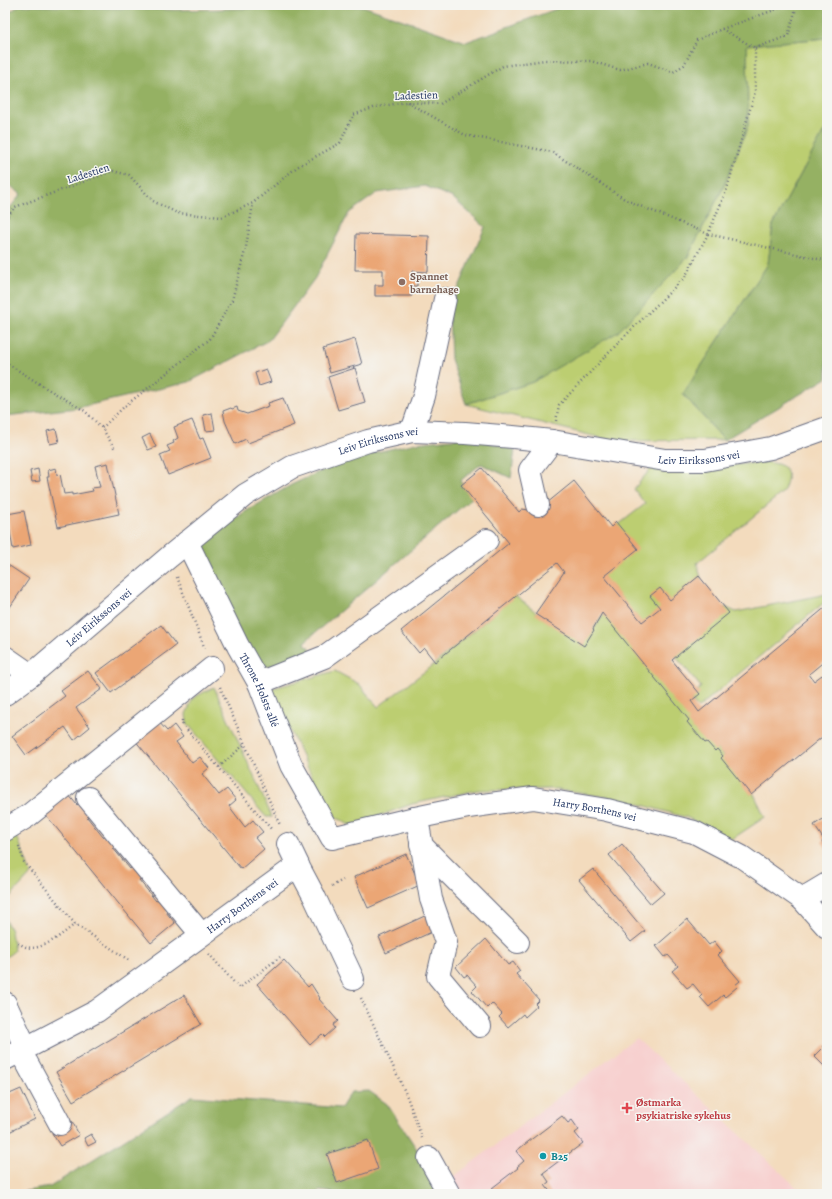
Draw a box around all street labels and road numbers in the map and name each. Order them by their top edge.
street label: Ladestien [394,87,438,104]
street label: Ladestien [65,160,111,187]
street label: Leiv Eirikssons vei [336,424,419,459]
street label: Leiv Eirikssons vei [656,447,741,468]
street label: Leiv Eirikssons vei [63,585,135,650]
street label: Throne Holsts allé [236,650,283,729]
street label: Harry Borthens vei [552,794,638,825]
street label: Harry Borthens vei [204,875,281,937]

